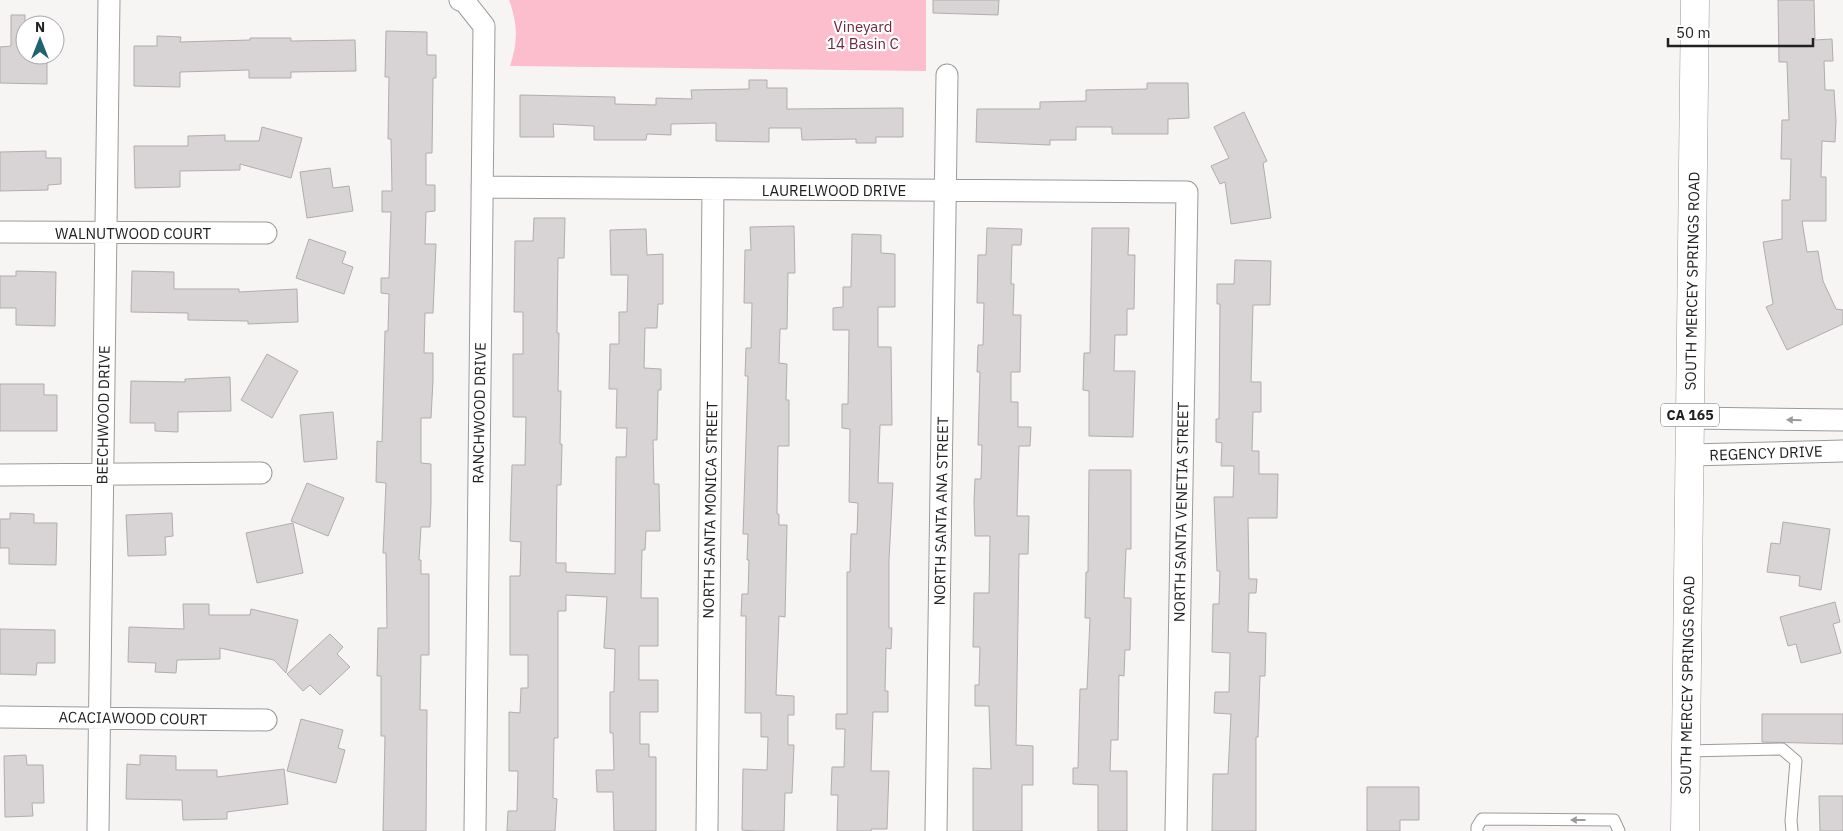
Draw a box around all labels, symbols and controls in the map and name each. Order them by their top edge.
north arrow [15,15,65,65]
scale bar [1668,15,1813,47]
park label: Vineyard 14 Basin C [827,17,899,53]
text: N [35,18,45,36]
text: 50 m [1676,23,1711,42]
street label: SOUTH MERCEY SPRINGS ROAD [1681,171,1703,391]
street label: LAURELWOOD DRIVE [762,181,906,200]
street label: WALNUTWOOD COURT [55,224,211,243]
street label: RANCHWOOD DRIVE [468,342,490,484]
street label: BEECHWOOD DRIVE [92,345,114,485]
street label: NORTH SANTA MONICA STREET [699,401,721,619]
street label: NORTH SANTA VENETIA STREET [1170,401,1192,622]
road number: CA 165 [1661,404,1719,426]
street label: NORTH SANTA ANA STREET [930,416,952,606]
one-way arrow [1786,416,1802,424]
street label: REGENCY DRIVE [1709,442,1823,464]
street label: SOUTH MERCEY SPRINGS ROAD [1676,575,1698,795]
street label: ACACIAWOOD COURT [58,707,208,729]
one-way arrow [1570,816,1586,824]

